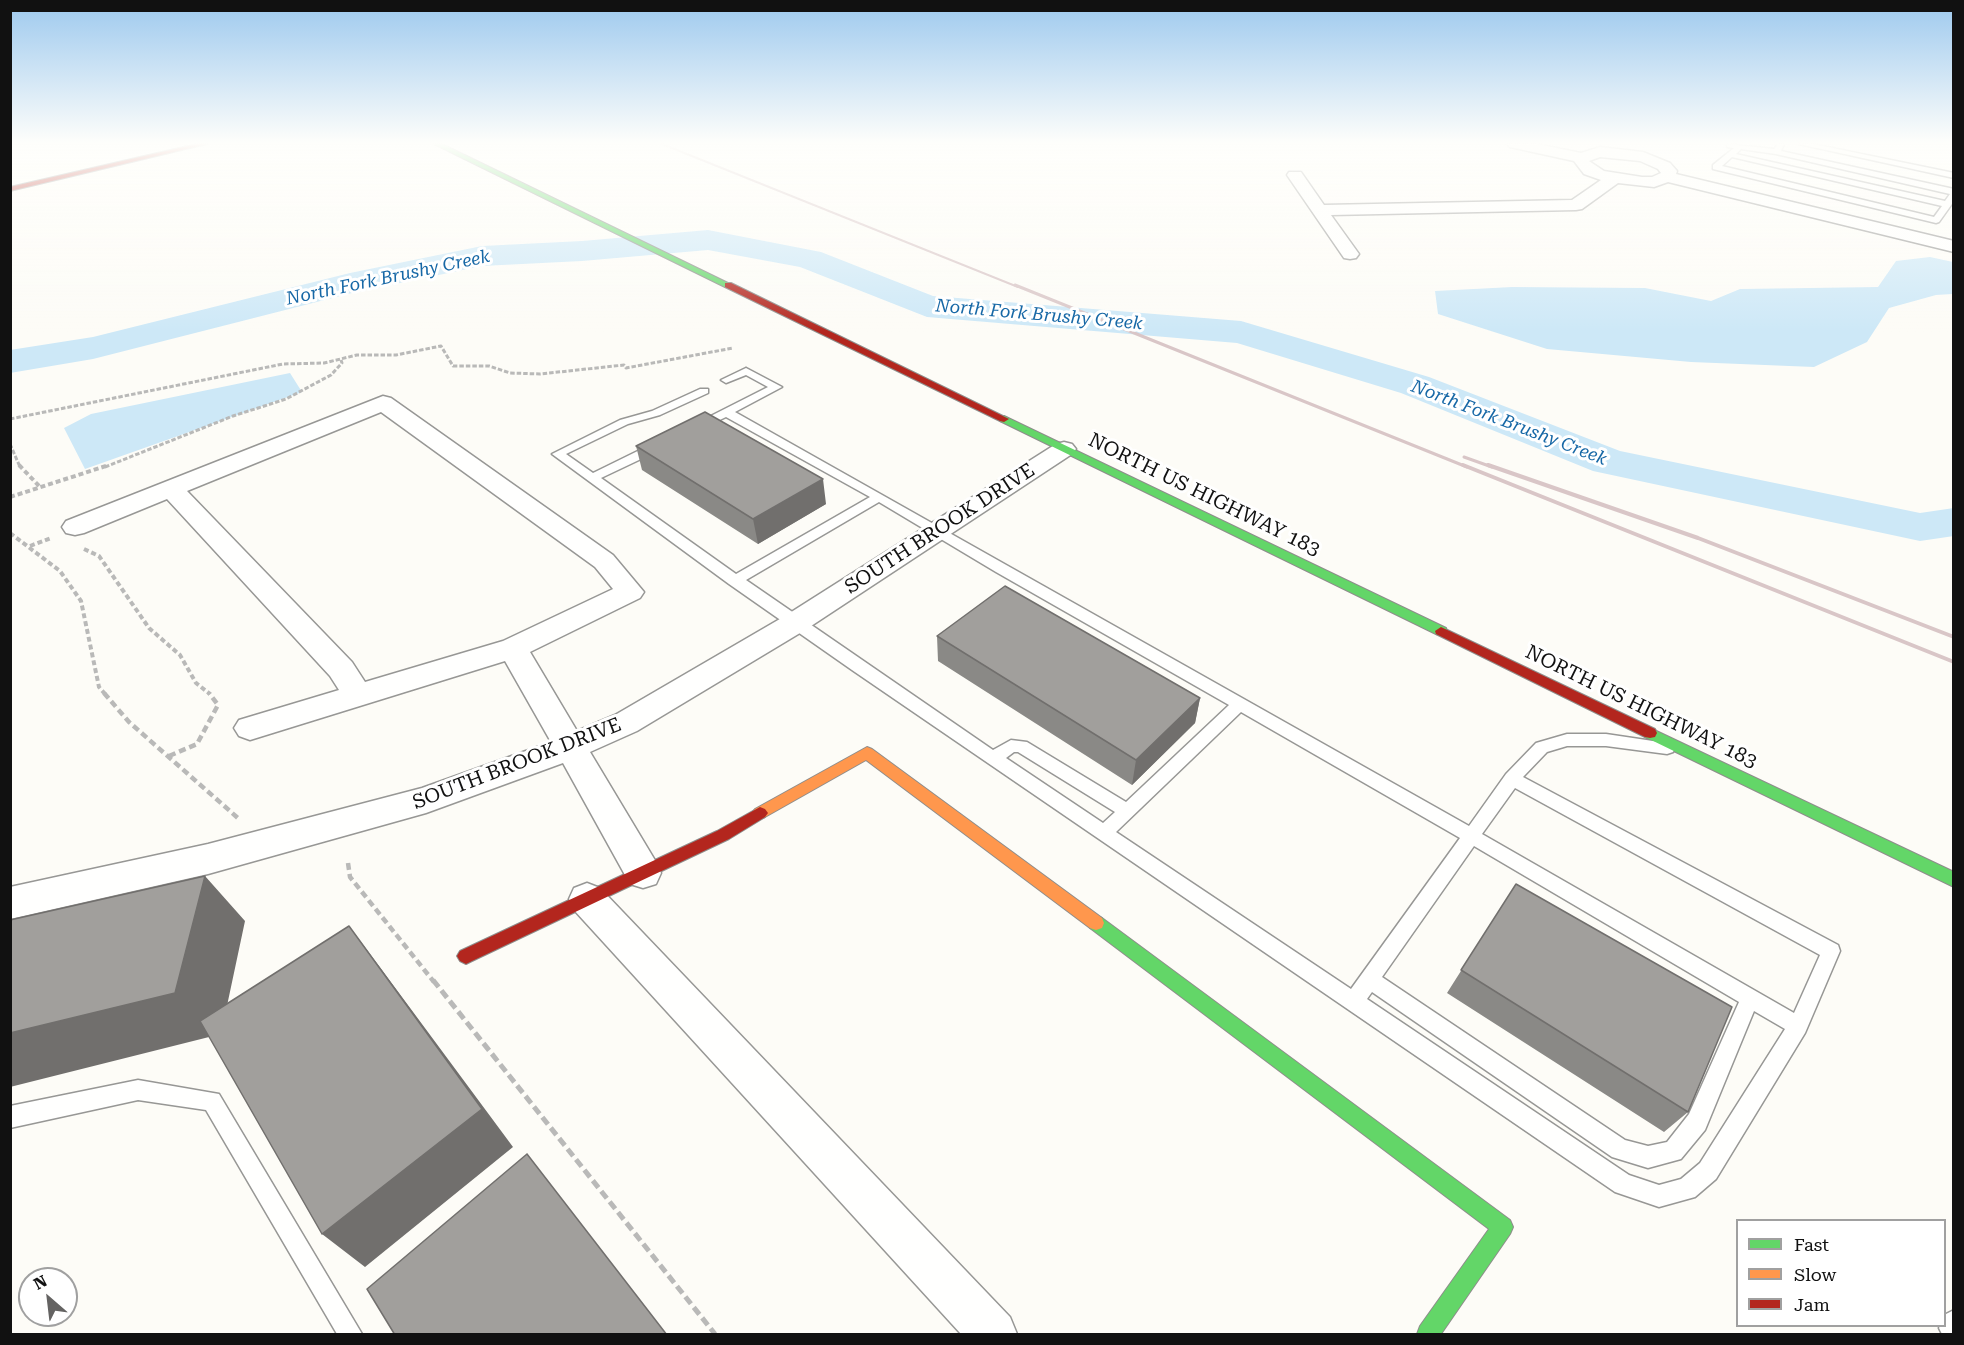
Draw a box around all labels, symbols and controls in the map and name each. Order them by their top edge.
water label: North Fork Brushy Creek [284,246,492,310]
water label: North Fork Brushy Creek [935,295,1143,335]
water label: North Fork Brushy Creek [1408,376,1610,470]
street label: NORTH US HIGHWAY 183 [1084,428,1324,562]
street label: SOUTH BROOK DRIVE [841,459,1039,599]
street label: NORTH US HIGHWAY 183 [1521,640,1761,774]
street label: SOUTH BROOK DRIVE [409,713,625,815]
legend [1736,1219,1946,1327]
text: Fast [1794,1234,1829,1255]
text: Slow [1794,1264,1836,1285]
north arrow [18,1267,78,1327]
text: N [30,1271,50,1294]
text: Jam [1794,1294,1830,1315]

